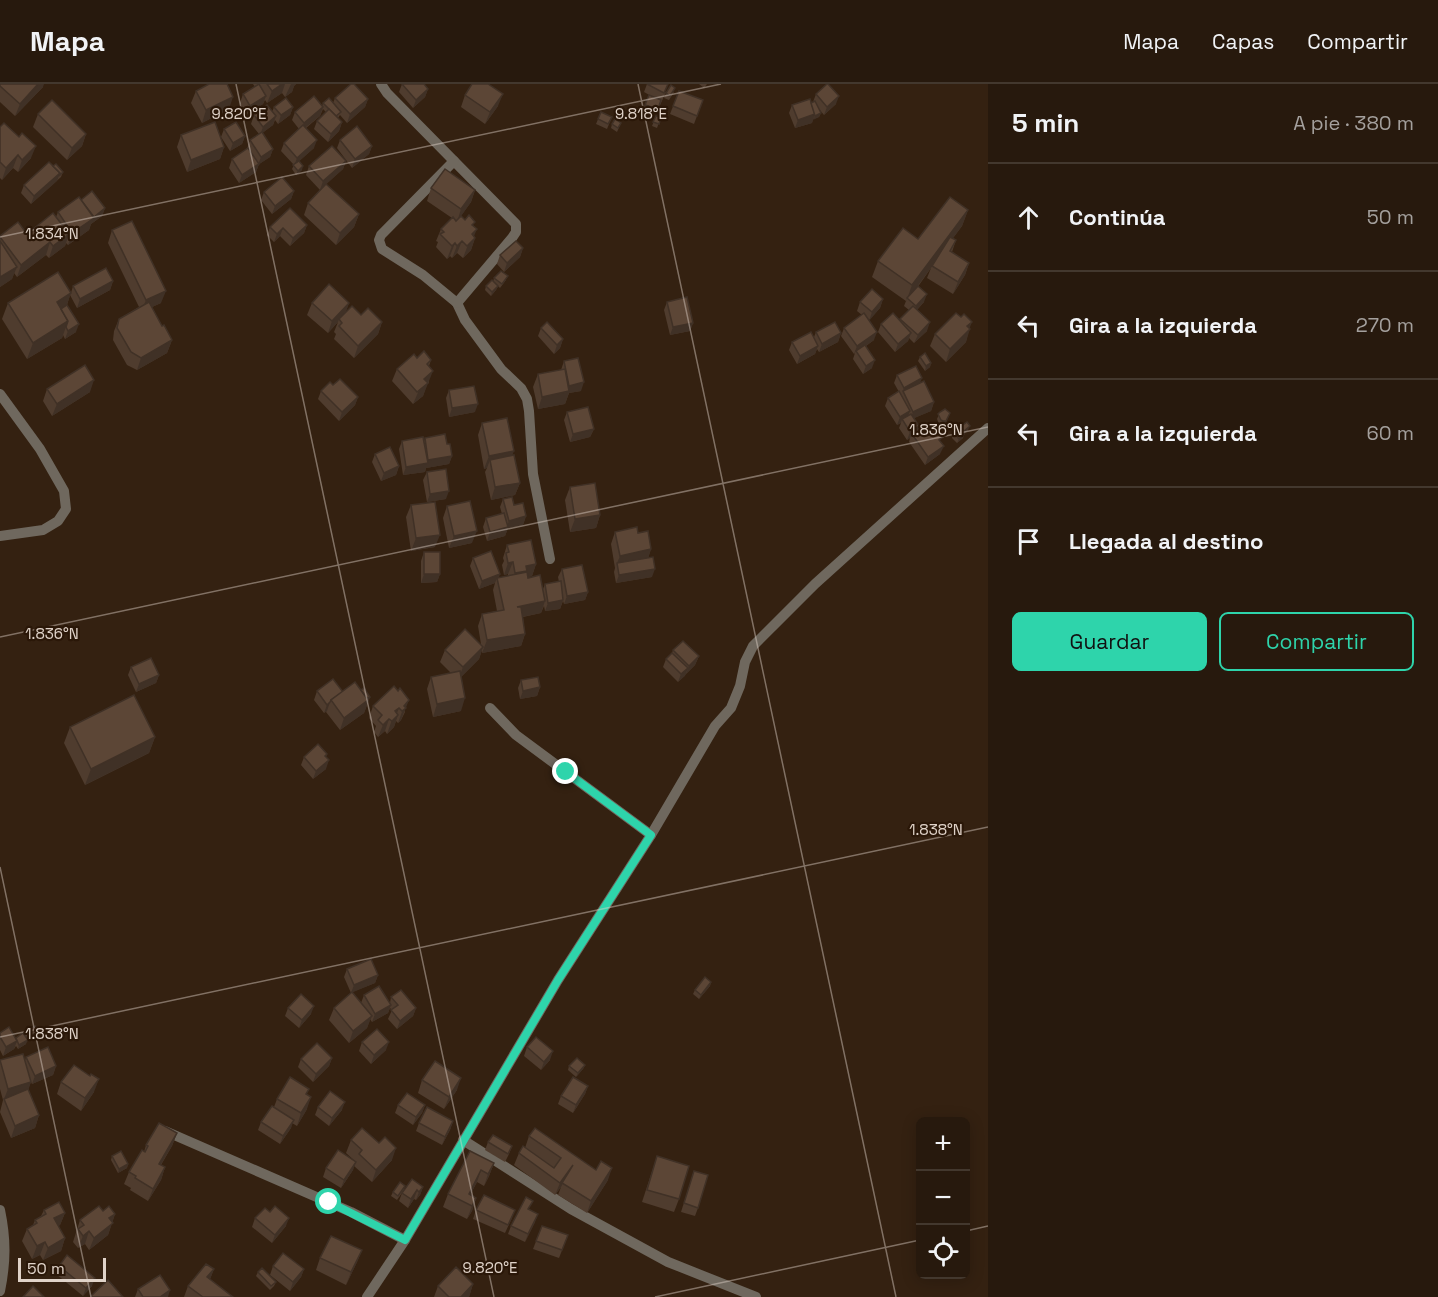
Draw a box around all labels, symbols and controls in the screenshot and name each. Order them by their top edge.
text: Mapa [30,23,105,59]
text: Mapa [1123,28,1179,55]
text: Capas [1212,28,1274,55]
text: Compartir [1307,28,1408,55]
text: 9.820°E [211,104,267,123]
text: 9.818°E [615,104,667,123]
text: 5 min [1012,106,1079,140]
text: A pie · 380 m [1293,110,1414,136]
icon: ahead [1012,201,1045,234]
text: Continúa [1069,203,1165,231]
text: 50 m [1367,204,1414,230]
text: 1.834°N [25,224,79,243]
icon: left [1012,309,1045,342]
text: Gira a la izquierda [1069,311,1257,339]
text: 270 m [1356,312,1414,338]
icon: left [1012,417,1045,450]
text: Gira a la izquierda [1069,419,1257,447]
text: 1.836°N [909,420,963,439]
text: 60 m [1367,420,1414,446]
icon: arrive [1012,525,1045,558]
text: Llegada al destino [1069,527,1263,555]
button: Guardar [1012,612,1207,671]
button: Compartir [1219,612,1414,671]
text: 1.836°N [25,624,79,643]
route end [552,758,578,784]
text: 1.838°N [909,820,963,839]
text: 1.838°N [25,1024,79,1043]
map controls [916,1117,970,1279]
button: + [916,1117,970,1171]
button: − [916,1171,970,1225]
route start [315,1188,341,1214]
button: locate [916,1225,970,1279]
scale bar [18,1255,106,1282]
text: 50 m [27,1258,65,1279]
text: 9.820°E [462,1258,518,1277]

